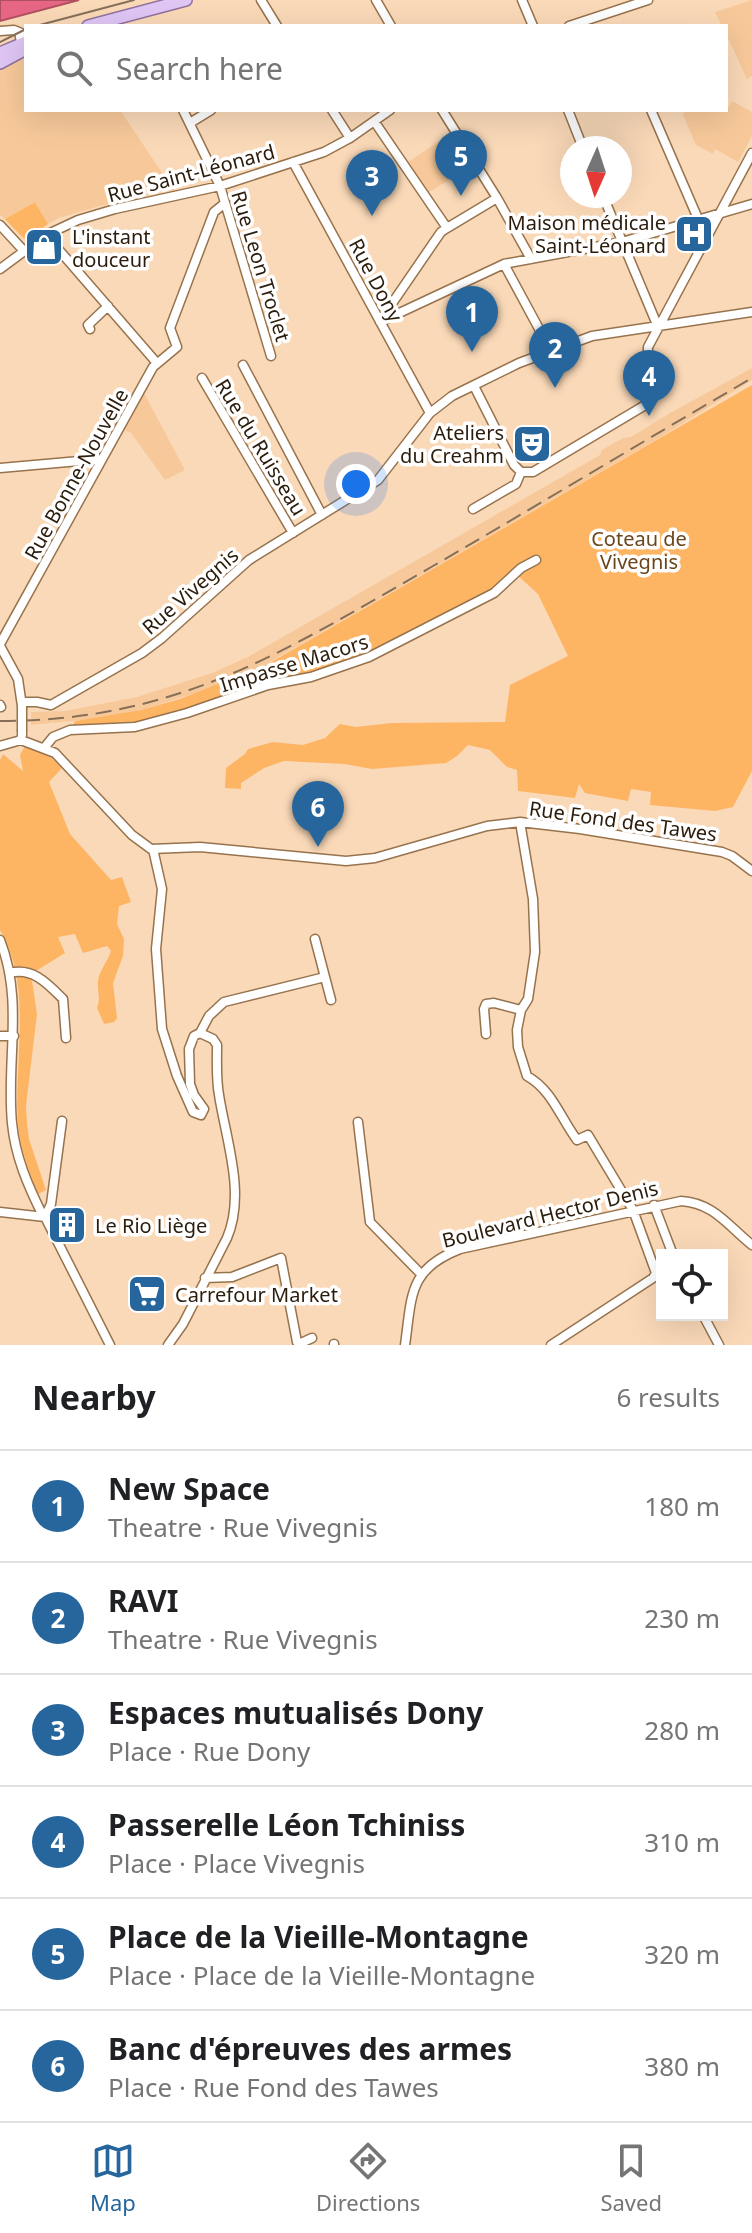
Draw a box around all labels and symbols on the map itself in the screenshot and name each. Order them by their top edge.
pin: 5 [435,130,487,196]
north arrow [560,136,632,208]
street label: Rue Saint-Léonard [104,138,278,208]
pin: 3 [346,150,398,216]
street label: Rue Leon Troclet [225,187,297,345]
place label: Maison médicale Saint-Léonard [508,209,666,259]
hospital icon: Maison médicale Saint-Léonard [673,213,715,255]
place label: L'instant douceur [72,223,151,273]
shop icon: L'instant douceur [23,226,65,268]
street label: Rue Dony [343,234,410,327]
pin: 1 [446,286,498,352]
pin: 2 [529,322,581,388]
pin: 4 [623,350,675,416]
street label: Rue du Ruisseau [209,374,313,520]
street label: Rue Bonne-Nouvelle [18,384,134,564]
place label: Ateliers du Creahm [400,419,504,469]
theatre icon: Ateliers du Creahm [511,423,553,465]
your location [336,464,376,504]
park label: Coteau de Vivegnis [591,525,687,575]
street label: Rue Vivegnis [136,542,244,640]
street label: Impasse Macors [217,628,371,698]
pin: 6 [292,781,344,847]
street label: Rue Fond des Tawes [527,794,719,848]
street label: Boulevard Hector Denis [439,1174,661,1254]
building icon: Le Rio Liège [46,1204,88,1246]
place label: Le Rio Liège [95,1212,207,1239]
supermarket icon: Carrefour Market [126,1273,168,1315]
place label: Carrefour Market [175,1281,338,1308]

